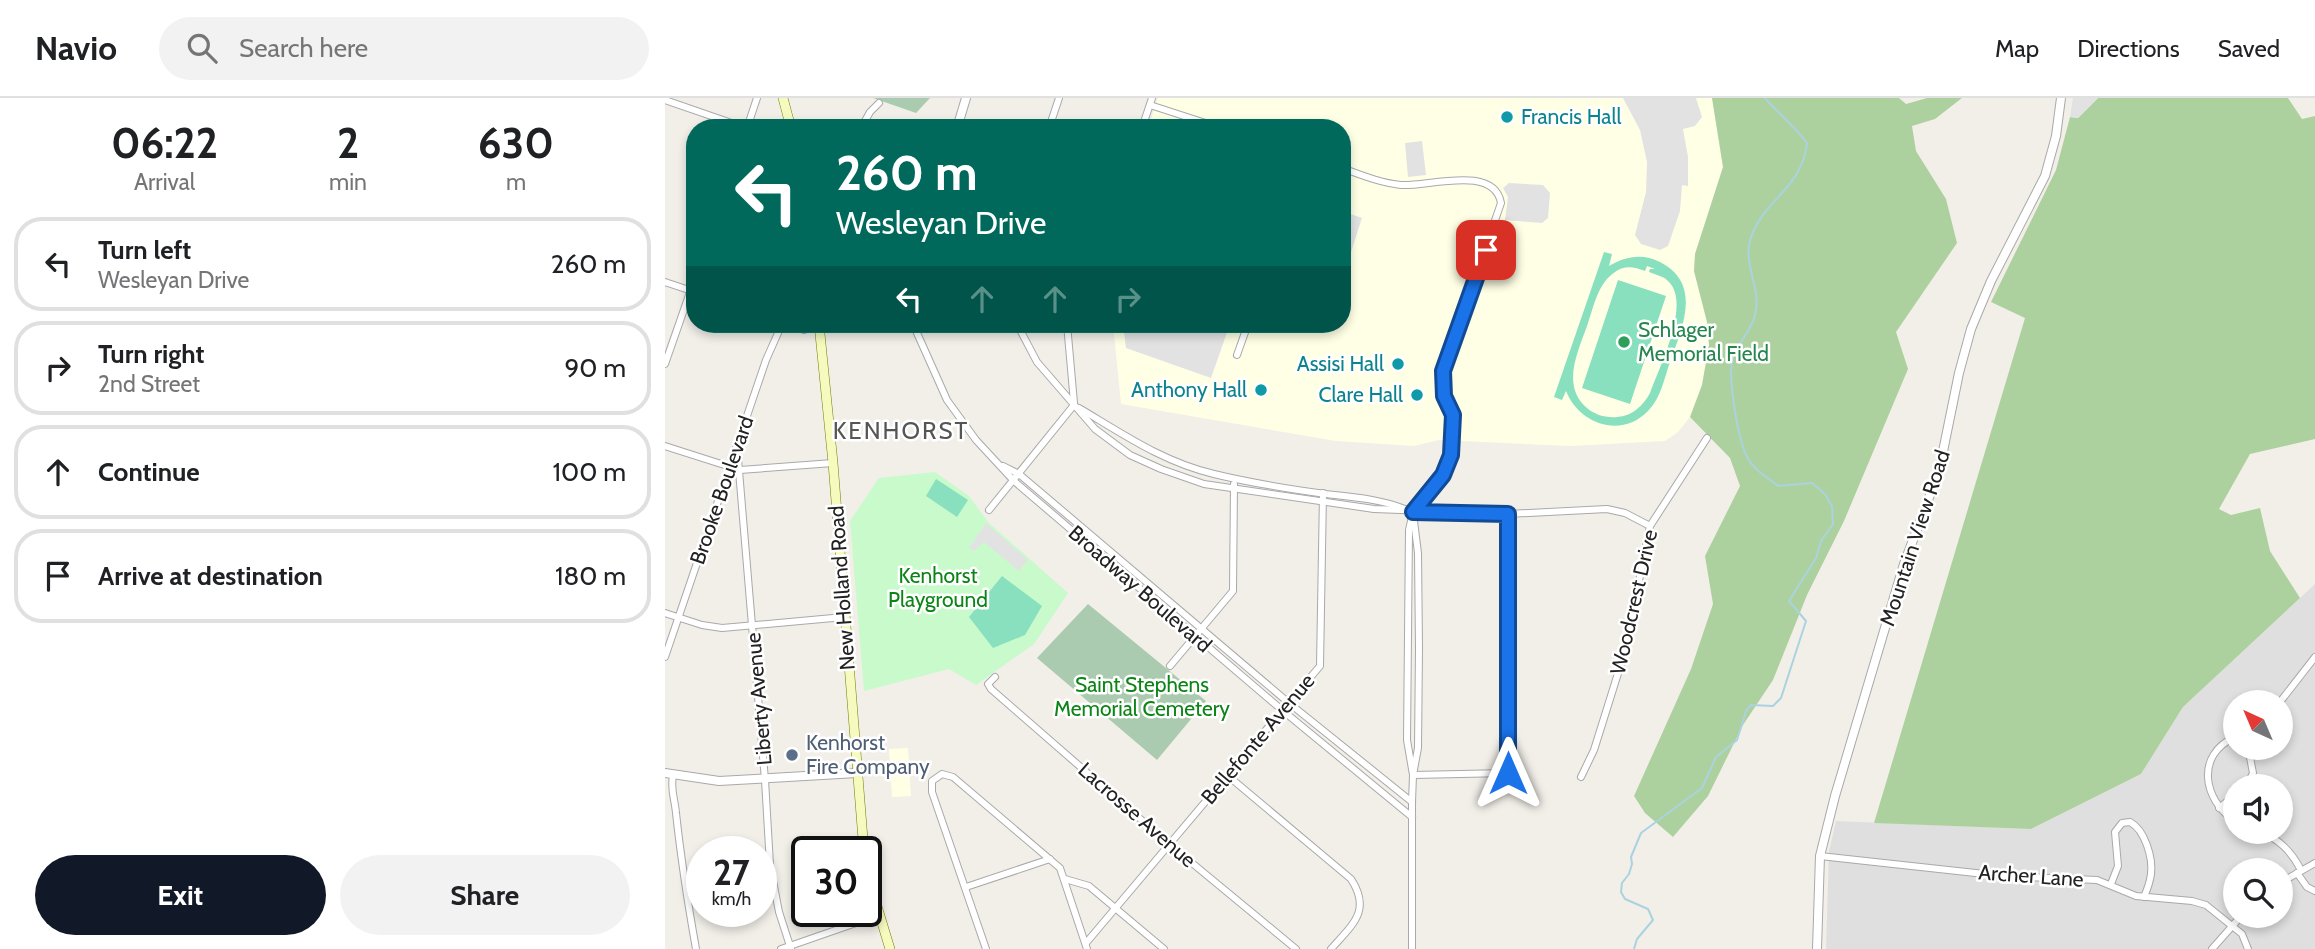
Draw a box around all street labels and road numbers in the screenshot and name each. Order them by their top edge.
street label: Brooke Boulevard [684,412,759,567]
street label: Mountain View Road [1874,447,1955,629]
street label: New Holland Road [823,505,860,671]
street label: Broadway Boulevard [1064,520,1217,657]
street label: Woodcrest Drive [1605,527,1662,677]
street label: Liberty Avenue [740,631,777,766]
street label: Bellefonte Avenue [1196,668,1320,809]
street label: Lacrosse Avenue [1073,757,1201,873]
street label: Archer Lane [1978,859,2085,892]

